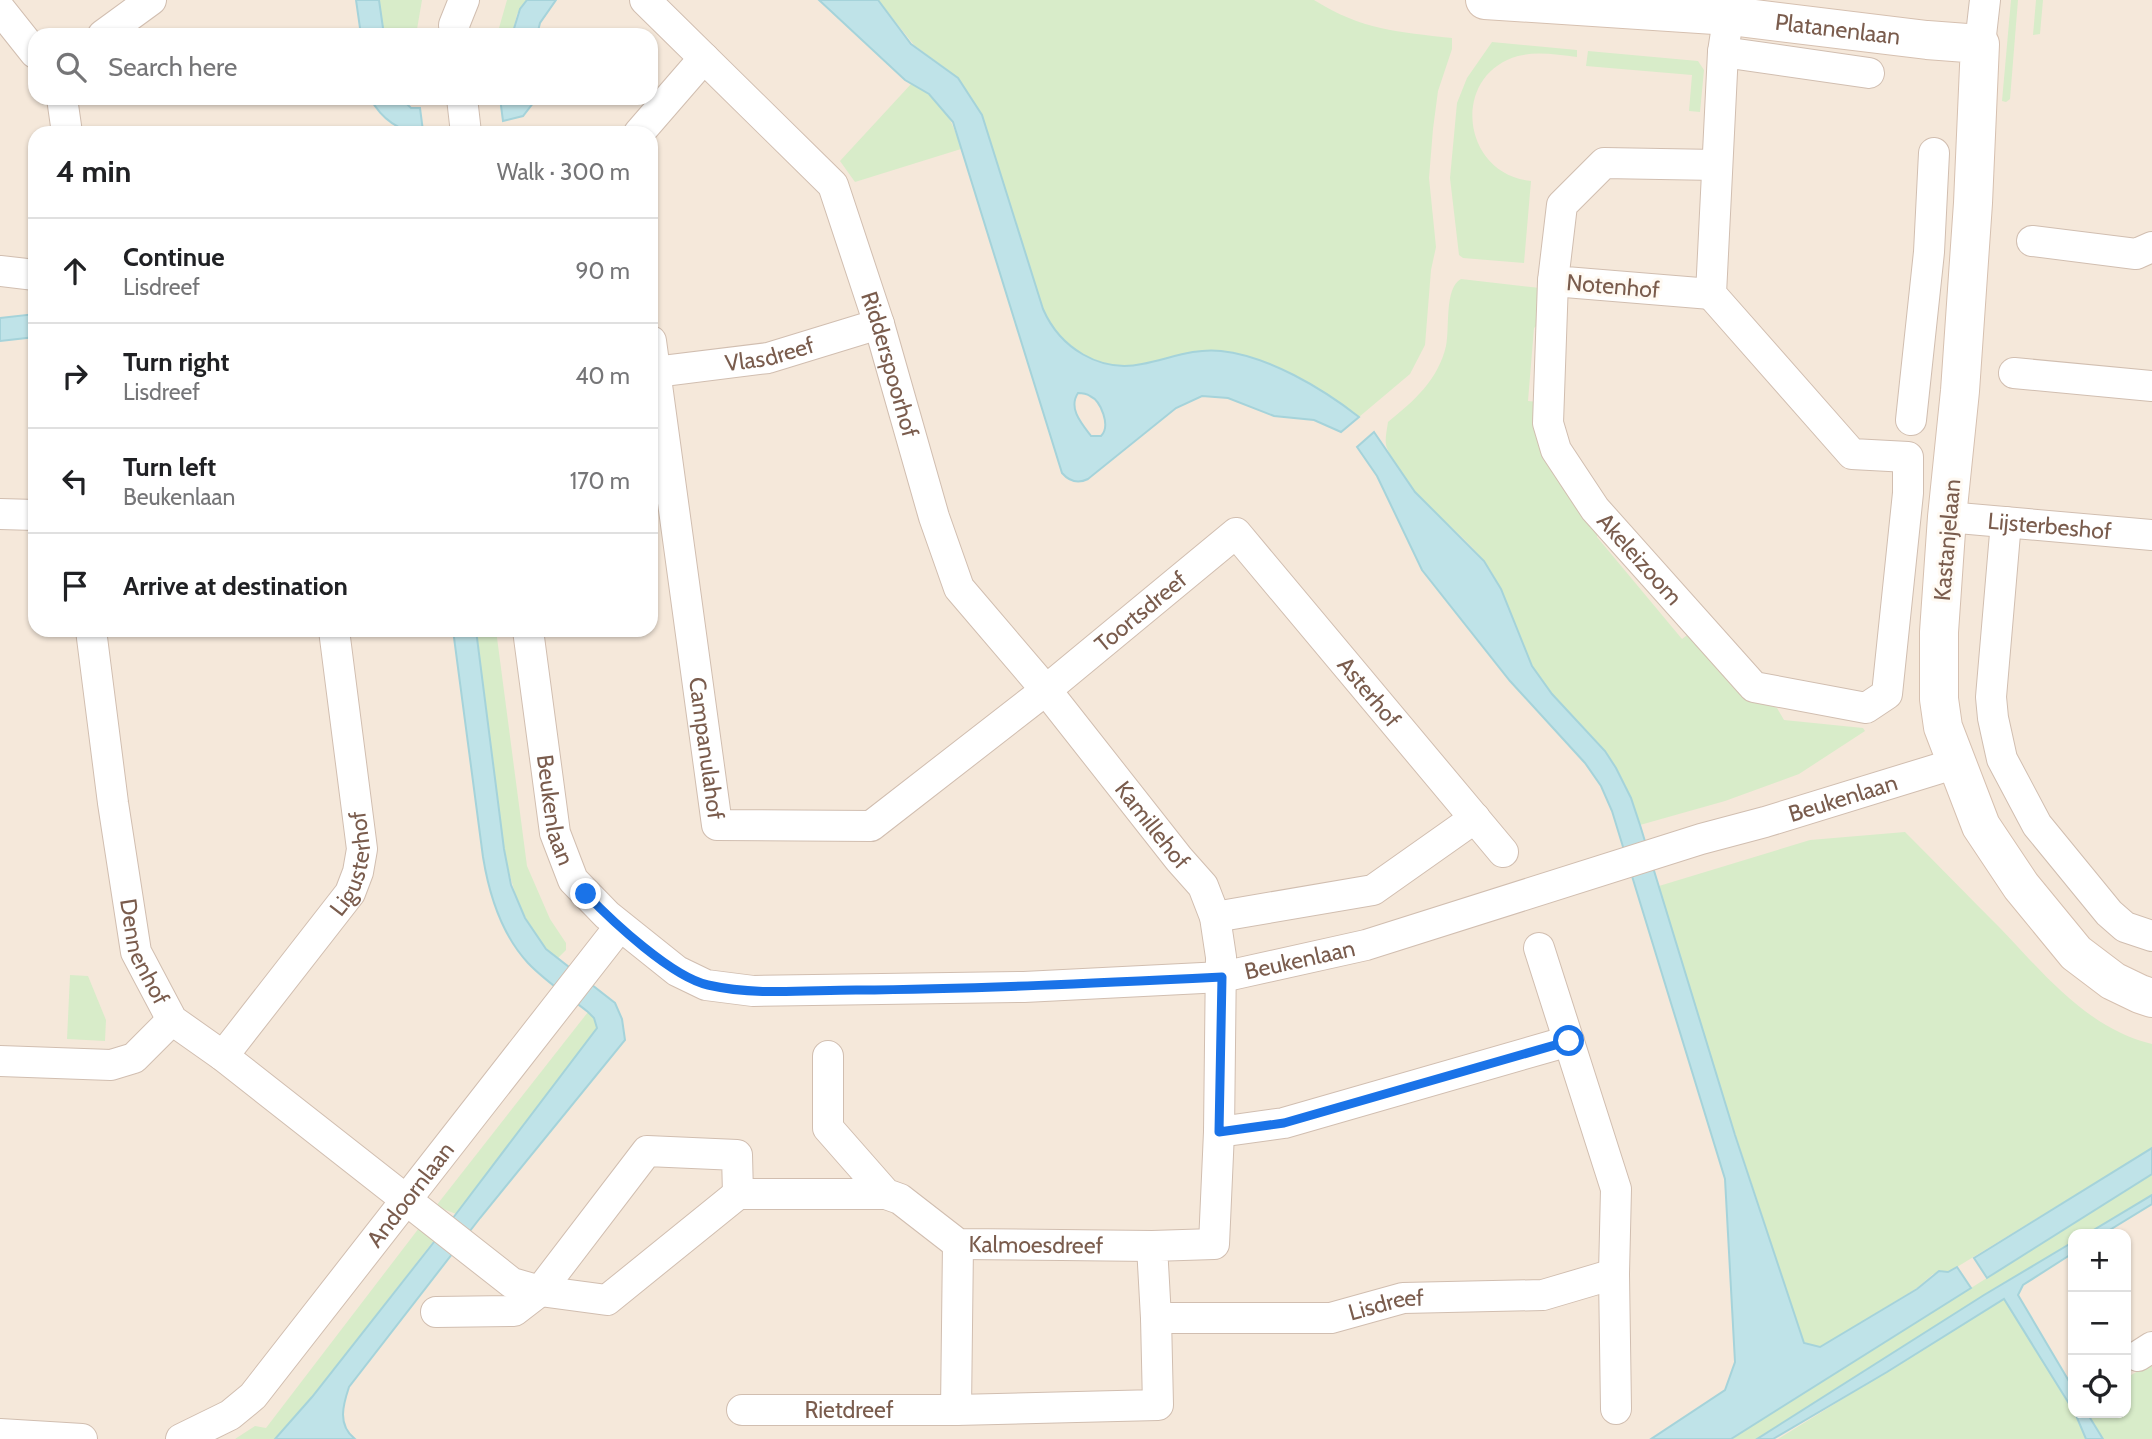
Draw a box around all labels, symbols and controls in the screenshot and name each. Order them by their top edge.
street label: Platanenlaan [1773,8,1902,51]
search box [28,28,658,105]
icon: search [52,48,90,86]
text: Search here [108,51,237,83]
text: 4 min [56,153,131,190]
text: Walk · 300 m [497,158,630,186]
text: Continue [123,241,225,273]
icon: ahead [56,252,94,290]
text: 90 m [576,257,630,285]
street label: Notenhof [1565,268,1661,304]
text: Lisdreef [123,273,200,301]
street label: Ridderspoorhof [855,288,925,441]
street label: Vlasdreef [723,331,818,377]
text: Turn right [123,346,229,378]
icon: right [56,357,94,395]
text: 40 m [575,362,630,390]
text: Lisdreef [123,378,200,406]
text: Turn left [123,451,216,483]
icon: left [56,462,94,500]
text: 170 m [570,467,630,495]
street label: Kastanjelaan [1928,478,1966,602]
text: Beukenlaan [123,483,235,511]
street label: Akeleizoom [1591,507,1688,611]
street label: Lijsterbeshof [1986,507,2113,545]
street label: Toortsdreef [1089,565,1193,658]
icon: arrive [56,567,94,605]
text: Arrive at destination [123,570,348,602]
street label: Asterhof [1332,651,1407,733]
street label: Campanulahof [683,675,730,821]
street label: Beukenlaan [531,753,580,869]
street label: Beukenlaan [1785,768,1901,828]
street label: Kamillehof [1109,775,1196,875]
street label: Ligusterhof [324,809,376,921]
route end [570,878,601,909]
street label: Dennenhof [114,897,175,1010]
street label: Beukenlaan [1242,934,1358,986]
route start [1553,1025,1584,1056]
street label: Andoornlaan [361,1136,460,1253]
map controls [2068,1229,2131,1418]
button: + [2068,1229,2131,1292]
street label: Kalmoesdreef [968,1230,1104,1259]
street label: Lisdreef [1345,1284,1424,1327]
button: − [2068,1292,2131,1355]
button: locate [2068,1355,2131,1418]
street label: Rietdreef [805,1396,894,1424]

